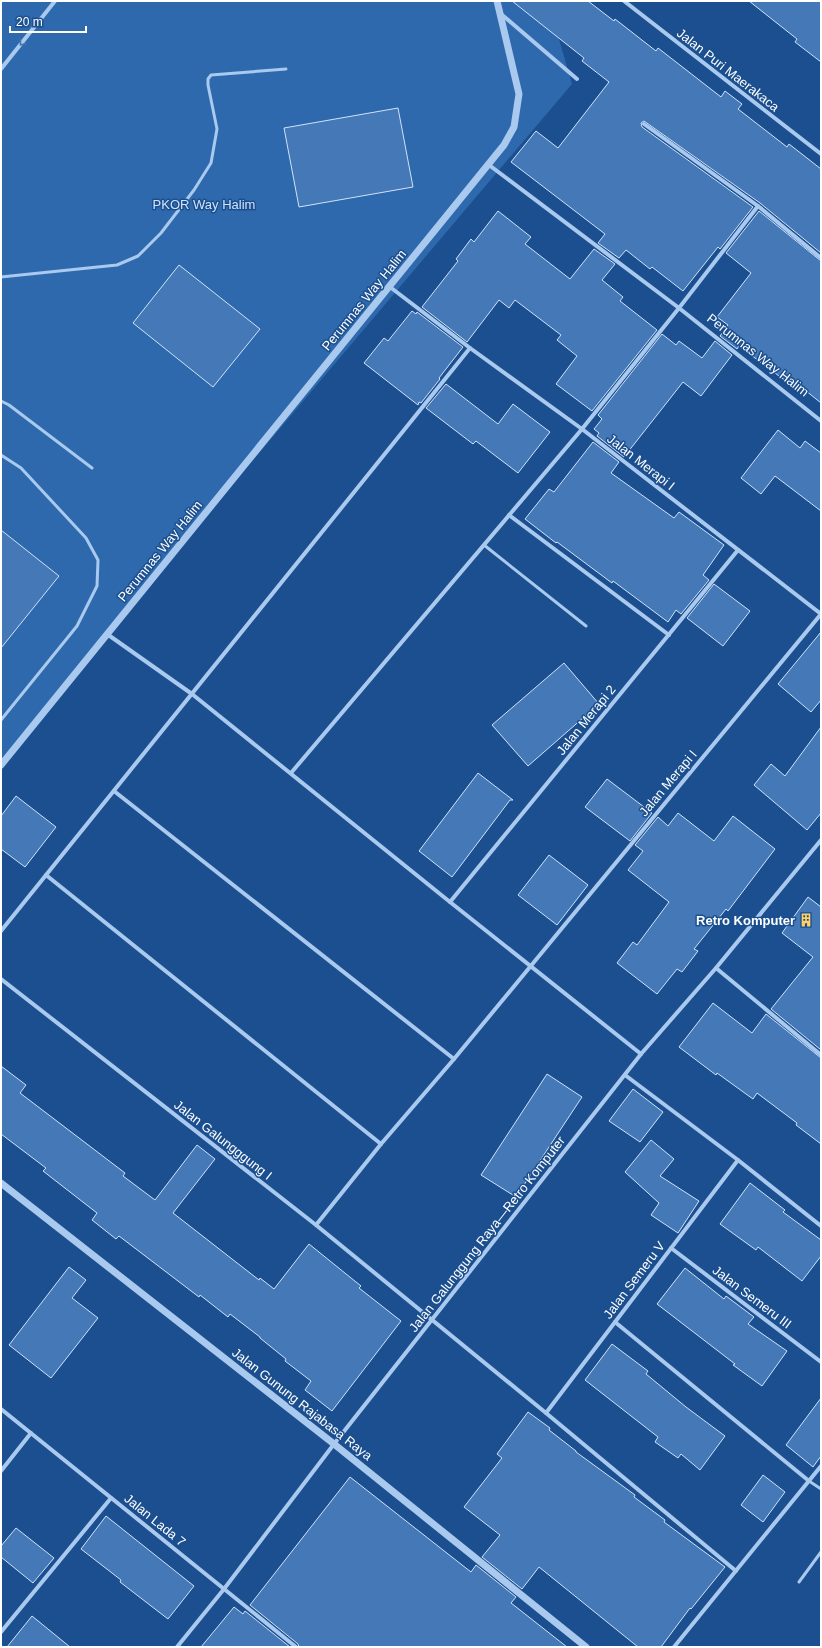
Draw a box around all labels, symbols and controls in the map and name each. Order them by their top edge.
scale bar [10,8,86,34]
text: 20 m [16,15,43,29]
street label: Jalan Puri Maerakaca [674,25,783,115]
one-way arrow [19,38,26,45]
park label: PKOR Way Halim [153,197,255,212]
street label: Perumnas Way Halim [319,247,409,353]
street label: Perumnas Way Halim [704,311,812,399]
street label: Jalan Merapi I [604,431,678,493]
street label: Perumnas Way Halim [115,498,205,604]
street label: Jalan Merapi 2 [553,682,619,758]
street label: Jalan Merapi I [636,747,700,819]
building icon: Retro Komputer [798,912,814,928]
place label: Retro Komputer [696,913,795,928]
street label: Jalan Galungggung I [171,1097,275,1183]
street label: Jalan Galunggung Raya—Retro Komputer [406,1133,569,1335]
street label: Jalan Semeru V [600,1238,668,1321]
street label: Jalan Semeru III [710,1263,794,1331]
street label: Jalan Gunung Rajabasa Raya [229,1345,376,1464]
street label: Jalan Lada 7 [121,1491,189,1549]

